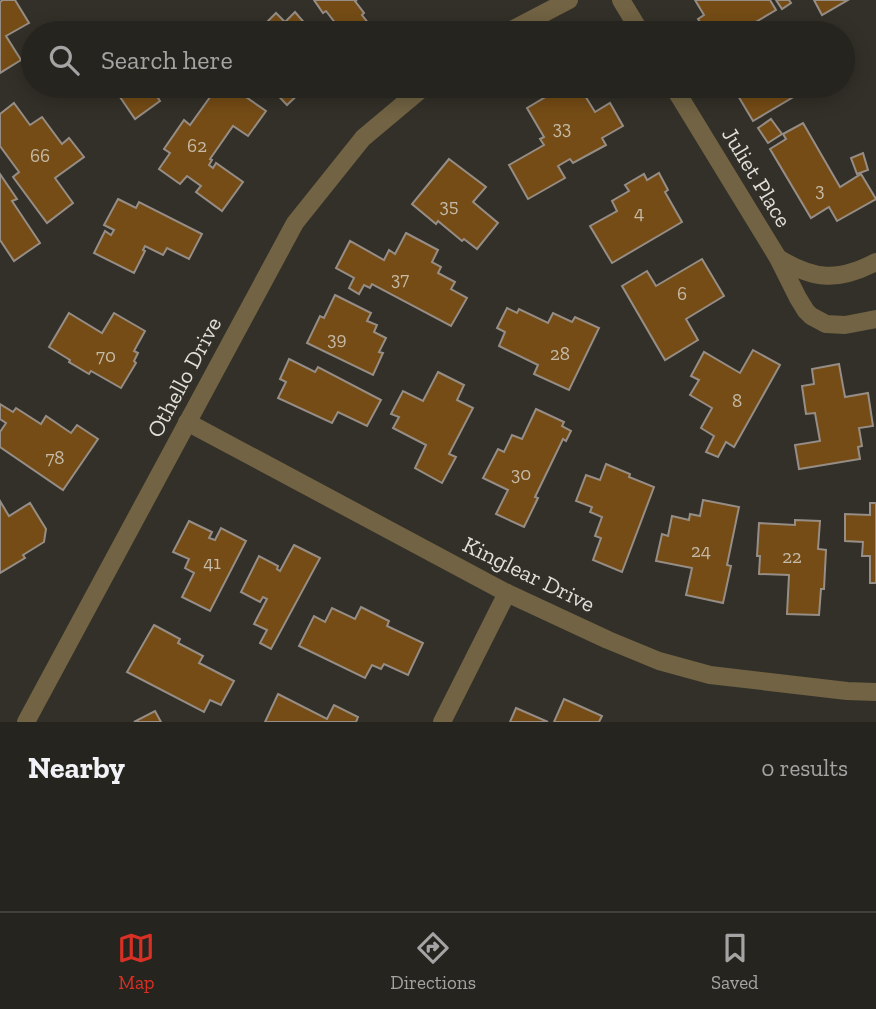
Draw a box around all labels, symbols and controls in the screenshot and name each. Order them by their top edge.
search box [21,21,855,98]
icon: search [45,41,83,79]
text: Search here [101,44,233,76]
house number: 33 [553,116,571,139]
street label: Juliet Place [716,122,798,232]
house number: 62 [187,134,207,157]
house number: 66 [30,144,50,167]
house number: 3 [815,178,825,201]
house number: 35 [439,194,459,217]
house number: 4 [634,201,644,224]
house number: 37 [391,267,409,290]
house number: 6 [677,282,687,305]
street label: Othello Drive [141,312,227,442]
house number: 39 [327,327,347,350]
house number: 28 [550,342,570,365]
house number: 70 [96,344,116,367]
house number: 8 [732,389,742,412]
house number: 78 [45,446,65,469]
house number: 30 [511,462,531,485]
street label: Kinglear Drive [458,530,600,618]
house number: 24 [691,539,711,562]
house number: 22 [782,545,802,568]
house number: 41 [203,551,221,574]
text: Nearby [28,750,125,786]
text: 0 results [761,754,848,782]
tab: Map [117,929,155,994]
tab: Directions [390,929,476,994]
tab: Saved [711,929,759,994]

